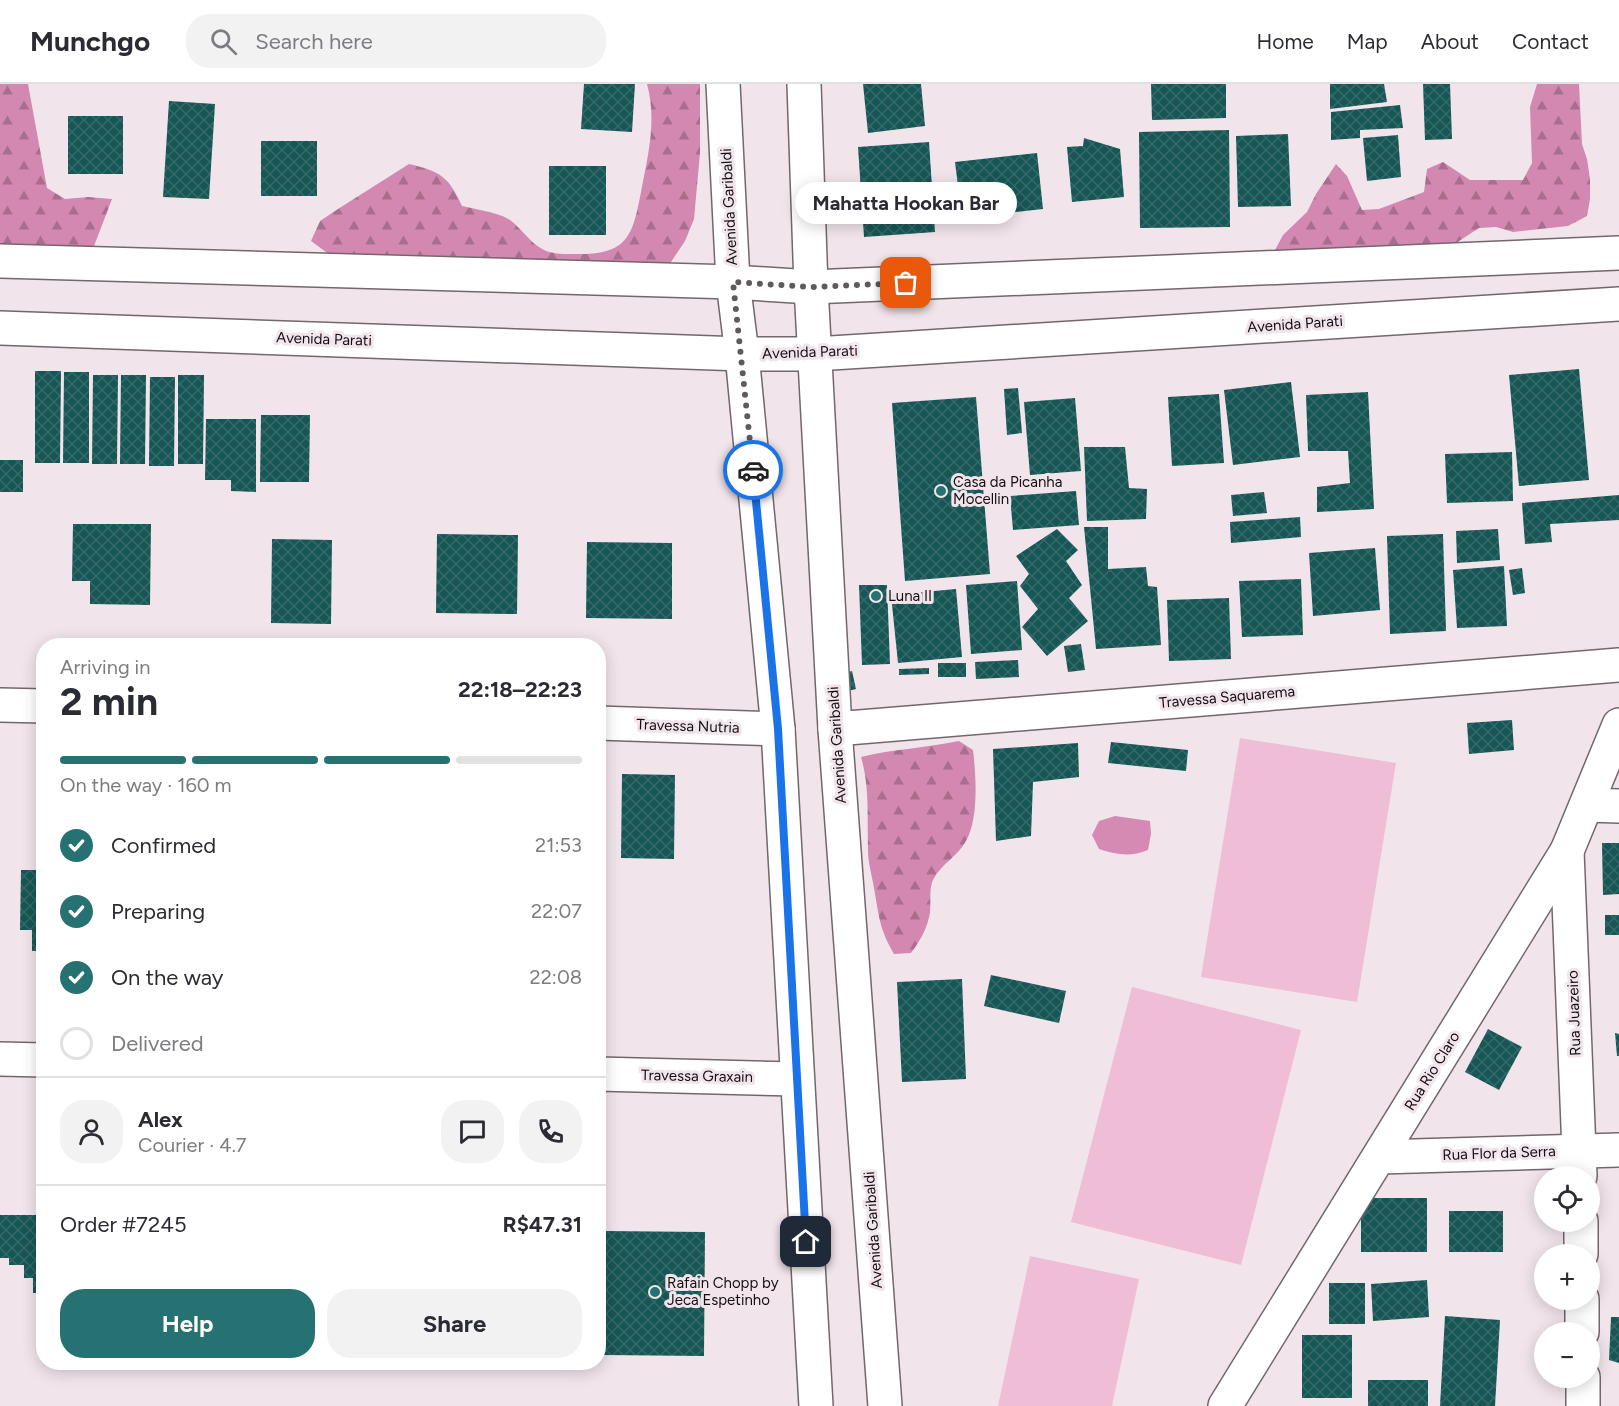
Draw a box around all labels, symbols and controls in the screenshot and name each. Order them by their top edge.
search box [186,14,606,68]
text: Munchgo [30,24,150,58]
icon: search [207,25,240,58]
text: Search here [255,28,373,55]
text: Home [1257,29,1314,54]
text: Map [1347,29,1388,54]
text: About [1421,29,1479,54]
text: Contact [1512,29,1589,54]
street label: Avenida Garibaldi [717,148,741,266]
callout: Mahatta Hookan Bar [795,181,1017,223]
text: Mahatta Hookan Bar [813,191,999,215]
pin [880,257,931,308]
icon: bag [889,266,922,299]
street label: Avenida Parati [1247,312,1343,336]
street label: Avenida Parati [276,328,372,350]
street label: Avenida Parati [762,341,858,363]
courier [723,440,783,500]
icon: car [737,454,770,487]
place label: Casa da Picanha Mocellin [953,473,1062,508]
marker: Casa da Picanha Mocellin [934,484,948,498]
place label: Luna II [888,587,932,605]
marker: Luna II [869,589,883,603]
text: Arriving in [60,655,150,679]
text: 22:18–22:23 [458,676,582,703]
text: 2 min [60,678,158,725]
street label: Travessa Saquarema [1158,682,1296,712]
street label: Avenida Garibaldi [824,686,850,804]
street label: Travessa Nutria [636,715,740,737]
text: On the way · 160 m [60,773,232,797]
icon: check [60,829,93,862]
text: Confirmed [111,832,216,859]
text: 21:53 [535,833,582,857]
icon: check [60,895,93,928]
text: Preparing [111,898,205,925]
text: 22:07 [531,899,582,923]
icon: check [60,961,93,994]
text: On the way [111,964,223,991]
text: 22:08 [529,965,582,989]
street label: Rua Juazeiro [1564,970,1584,1056]
street label: Rua Rio Claro [1401,1028,1464,1114]
text: Delivered [111,1030,204,1057]
street label: Travessa Graxain [641,1066,753,1086]
button: person [60,1100,123,1163]
button: chat [441,1100,504,1163]
button: phone [519,1100,582,1163]
text: Alex [138,1106,183,1133]
text: Courier · 4.7 [138,1133,247,1157]
street label: Rua Flor da Serra [1442,1142,1556,1164]
map controls [1534,1166,1600,1388]
button: locate [1534,1166,1600,1232]
street label: Avenida Garibaldi [860,1171,886,1289]
text: Order #7245 [60,1211,187,1238]
text: R$47.31 [502,1211,582,1238]
pin [780,1216,831,1267]
icon: home [789,1225,822,1258]
button: + [1534,1244,1600,1310]
place label: Rafain Chopp by Jeca Espetinho [667,1274,779,1309]
marker: Rafain Chopp by Jeca Espetinho [648,1285,662,1299]
button: Help [60,1289,315,1358]
button: Share [327,1289,582,1358]
button: − [1534,1322,1600,1388]

